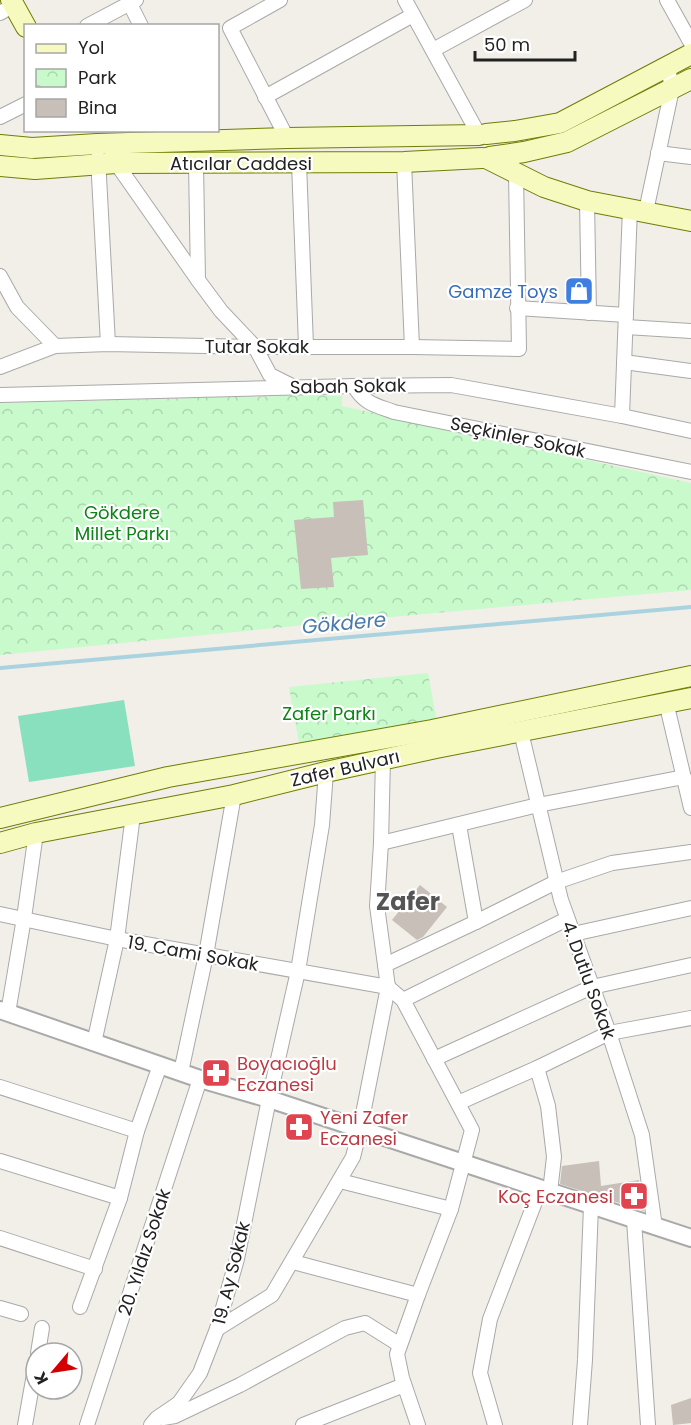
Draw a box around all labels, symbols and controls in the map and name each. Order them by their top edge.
legend [24,24,219,132]
scale bar [475,24,576,62]
text: 50 m [484,32,530,57]
text: Yol [78,35,104,60]
text: Park [78,65,117,90]
text: Bina [78,95,117,120]
street label: Atıcılar Caddesi [170,151,312,176]
shop icon: Gamze Toys [563,275,595,307]
place label: Gamze Toys [448,279,558,304]
street label: Tutar Sokak [205,334,310,359]
street label: Sabah Sokak [290,372,407,400]
street label: Seçkinler Sokak [448,410,589,464]
park label: Gökdere Millet Parkı [75,500,169,546]
water label: Gökdere [301,605,387,641]
park label: Zafer Parkı [282,701,376,726]
street label: Zafer Bulvarı [288,743,402,793]
district label: Zafer [376,885,440,918]
street label: 4. Dutlu Sokak [556,917,622,1043]
street label: 19. Cami Sokak [126,929,261,977]
place label: Boyacıoğlu Eczanesi [237,1051,337,1097]
pharmacy icon: Boyacıoğlu Eczanesi [200,1057,232,1089]
place label: Yeni Zafer Eczanesi [320,1105,408,1151]
pharmacy icon: Yeni Zafer Eczanesi [283,1111,315,1143]
pharmacy icon: Koç Eczanesi [618,1180,650,1212]
place label: Koç Eczanesi [498,1184,613,1209]
street label: 20. Yıldız Sokak [112,1185,177,1319]
street label: 19. Ay Sokak [206,1218,256,1327]
north arrow [24,1341,84,1401]
text: K [29,1368,54,1388]

